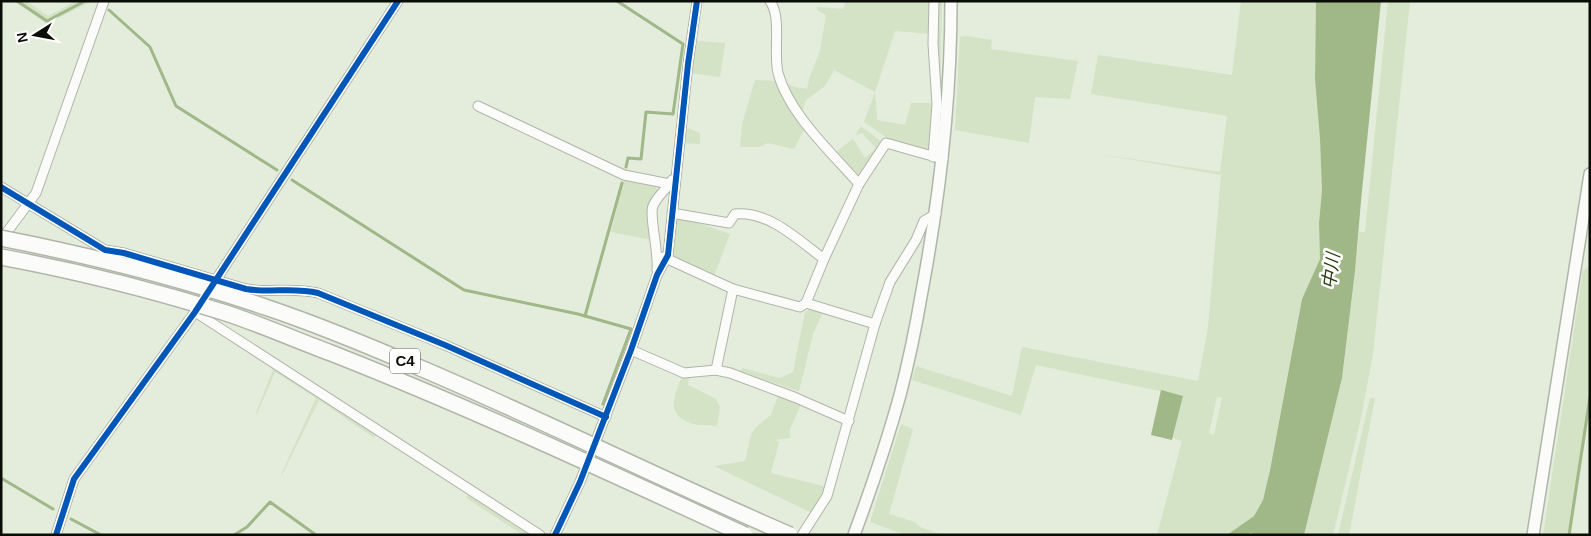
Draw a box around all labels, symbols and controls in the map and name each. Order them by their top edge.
north arrow [10,10,60,60]
text: N [13,31,31,44]
water label: 中川 [1319,250,1344,290]
road number: C4 [390,348,420,374]

